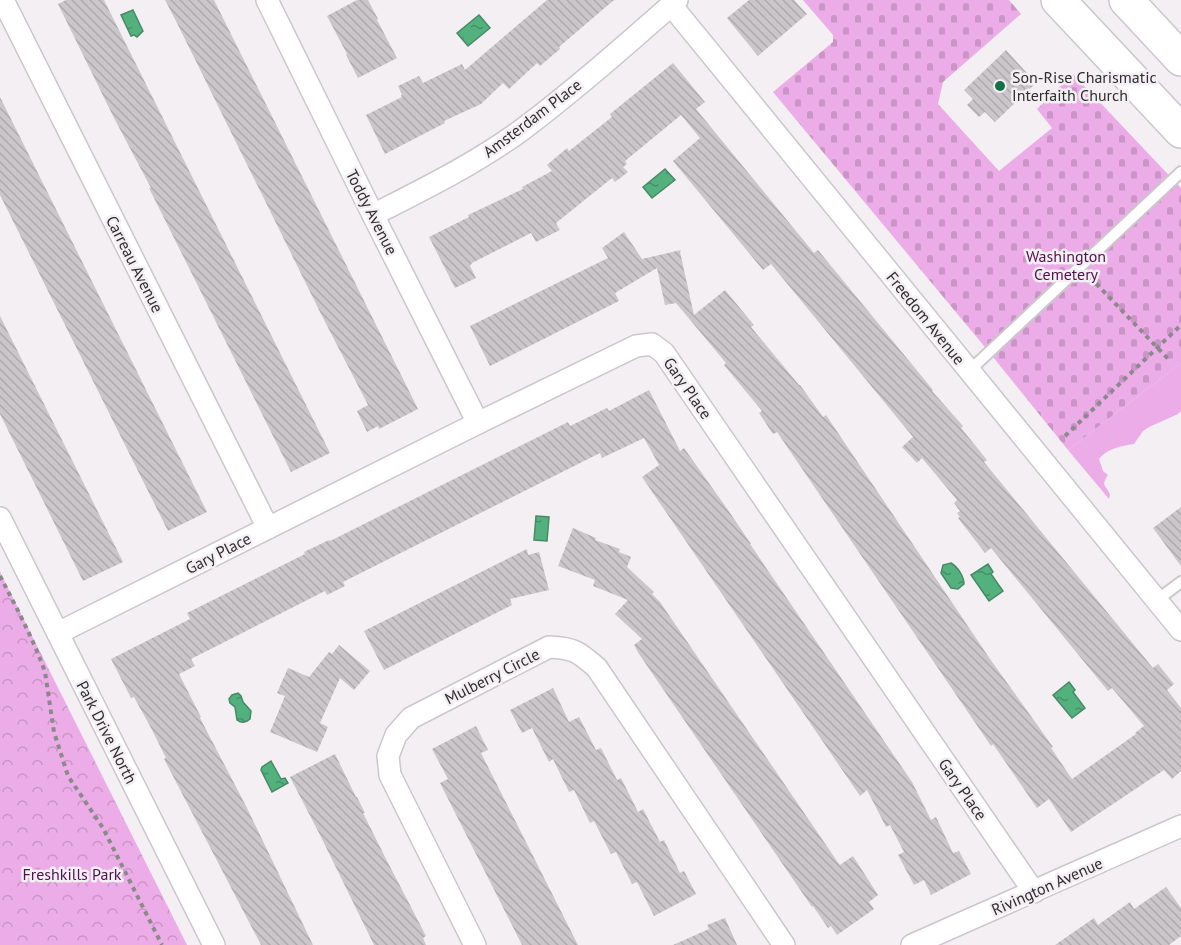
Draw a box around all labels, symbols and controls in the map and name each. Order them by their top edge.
place label: Son-Rise Charismatic Interfaith Church [1012,67,1157,105]
street label: Amsterdam Place [479,74,585,162]
marker: Son-Rise Charismatic Interfaith Church [993,79,1007,93]
street label: Toddy Avenue [342,166,402,258]
street label: Carreau Avenue [102,212,168,316]
park label: Washington Cemetery [1026,246,1106,284]
street label: Freedom Avenue [882,268,970,368]
street label: Gary Place [659,353,717,423]
street label: Gary Place [182,528,254,578]
street label: Mulberry Circle [441,644,543,708]
street label: Park Drive North [72,677,142,787]
street label: Gary Place [934,754,992,824]
street label: Rivington Avenue [988,853,1106,919]
park label: Freshkills Park [22,864,122,884]

